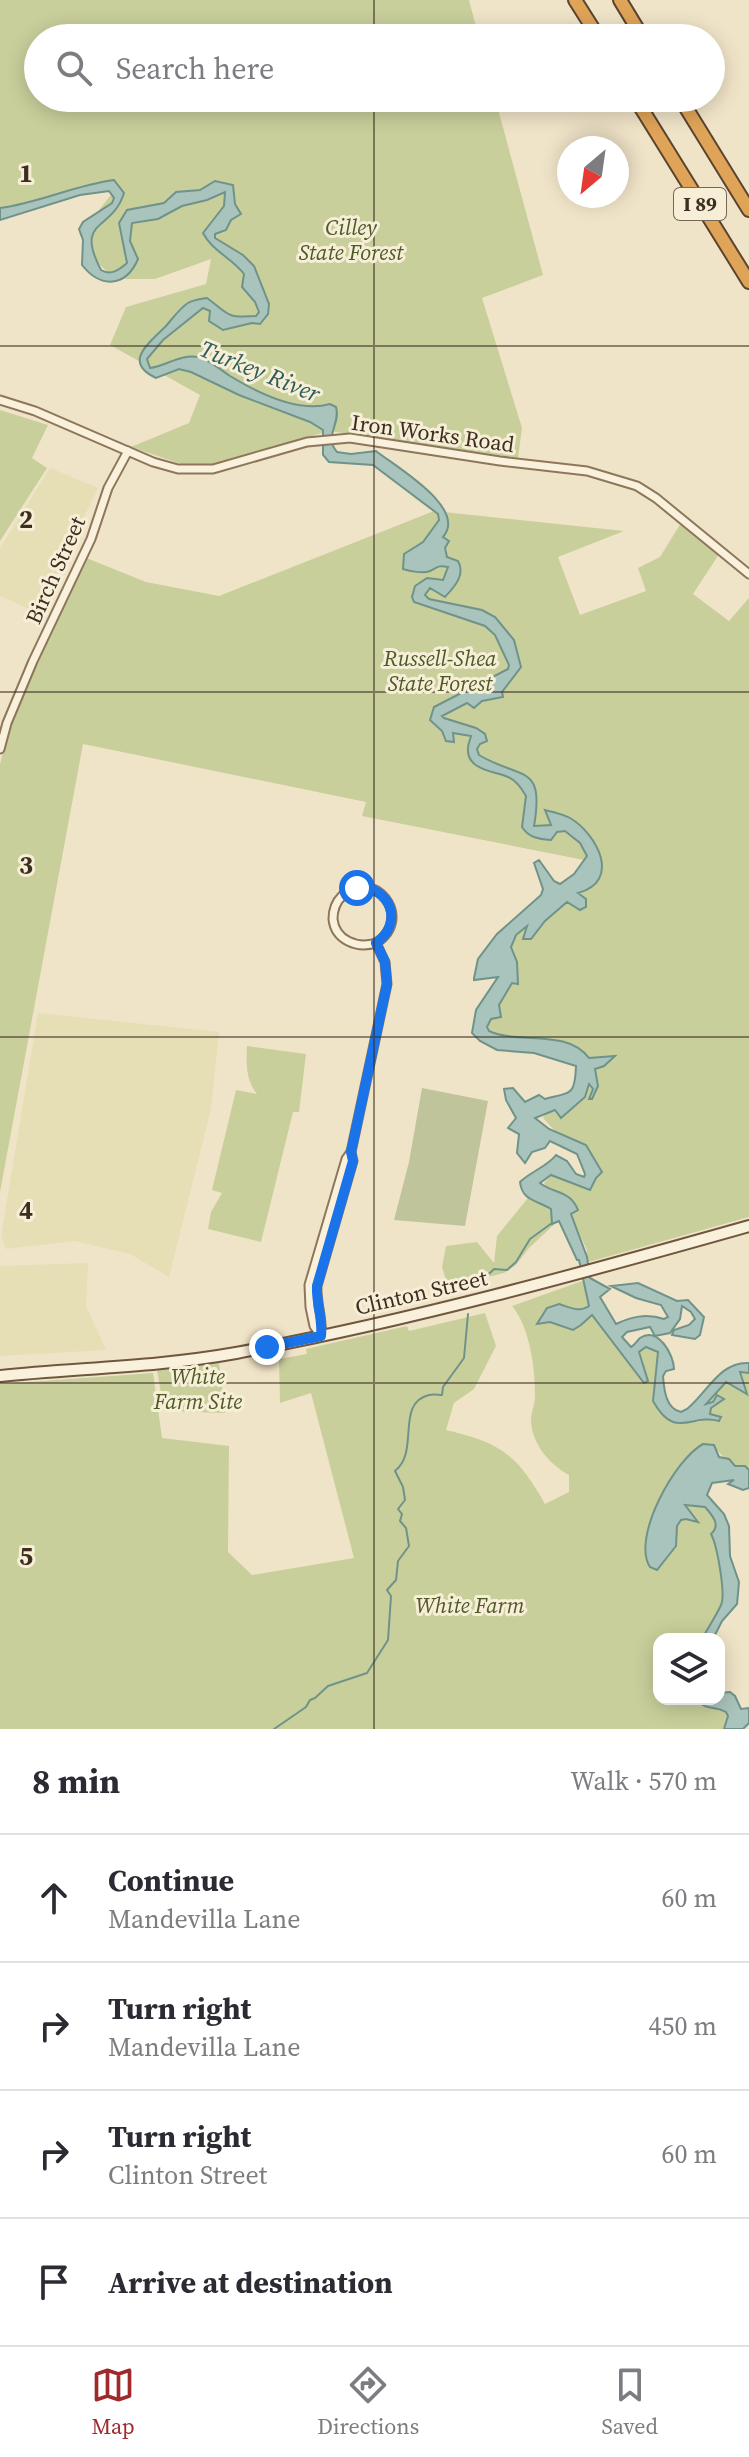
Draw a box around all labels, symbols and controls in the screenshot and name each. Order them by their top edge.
search box [24,24,725,112]
icon: search [52,46,96,90]
text: Search here [116,48,274,89]
north arrow [557,136,629,208]
text: 1 [19,155,33,191]
road number: I 89 [674,188,726,220]
park label: Cilley State Forest [299,212,404,267]
water label: Turkey River [195,332,326,411]
street label: Iron Works Road [350,407,517,459]
text: 2 [19,501,33,537]
street label: Birch Street [18,511,92,629]
park label: Russell-Shea State Forest [383,643,497,698]
text: 3 [19,847,33,883]
route start [339,870,375,906]
text: 4 [19,1192,33,1228]
street label: Clinton Street [352,1262,491,1322]
route end [249,1329,285,1365]
park label: White Farm Site [153,1361,242,1416]
text: 5 [19,1538,33,1574]
park label: White Farm [416,1590,524,1620]
map controls [653,1633,725,1705]
button: layers [653,1633,725,1705]
text: 8 min [32,1758,120,1804]
text: Walk · 570 m [570,1763,717,1799]
text: Continue [108,1860,234,1901]
icon: ahead [32,1876,76,1920]
text: 60 m [662,1880,717,1916]
text: Mandevilla Lane [108,1901,301,1937]
text: Turn right [108,1988,251,2029]
icon: right [32,2004,76,2048]
text: 450 m [649,2008,717,2044]
text: Mandevilla Lane [108,2029,301,2065]
text: Turn right [108,2116,251,2157]
icon: right [32,2132,76,2176]
text: 60 m [662,2136,717,2172]
text: Clinton Street [108,2157,267,2193]
icon: arrive [32,2260,76,2304]
text: Arrive at destination [108,2262,393,2303]
tab: Map [91,2363,135,2441]
tab: Directions [317,2363,419,2441]
tab: Saved [601,2363,658,2441]

